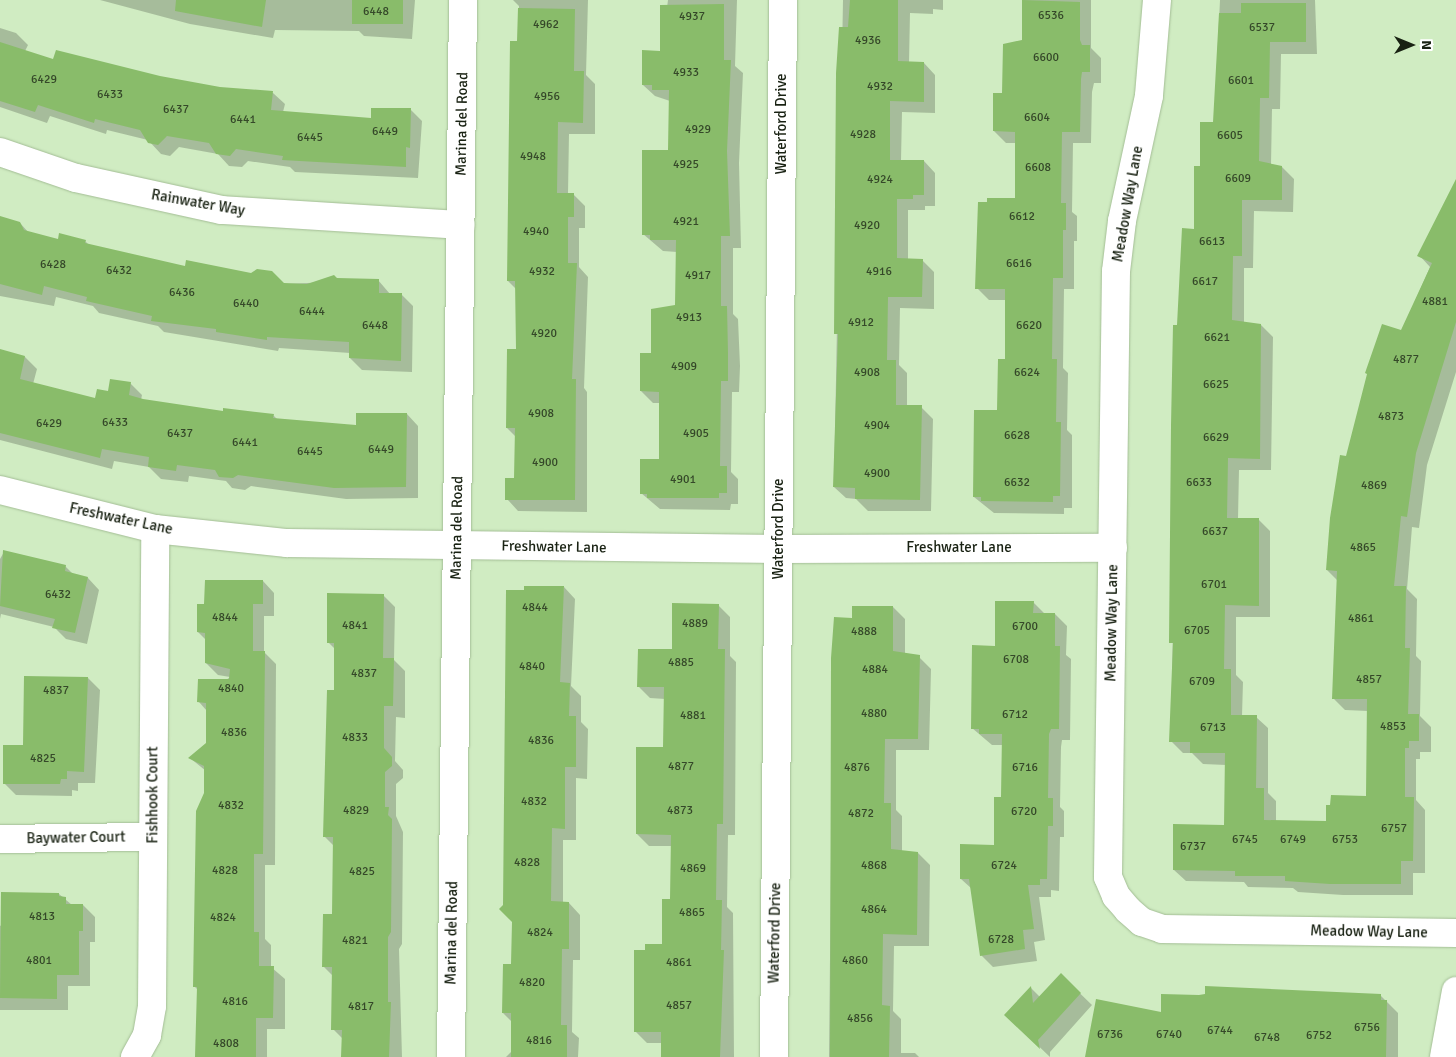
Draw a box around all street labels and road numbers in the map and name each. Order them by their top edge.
street label: Marina del Road [452,72,472,176]
street label: Waterford Drive [773,73,791,175]
street label: Meadow Way Lane [1109,144,1147,264]
street label: Rainwater Way [150,186,246,220]
street label: Marina del Road [447,476,467,580]
street label: Waterford Drive [770,478,788,580]
street label: Freshwater Lane [68,499,174,539]
street label: Freshwater Lane [501,537,607,557]
street label: Freshwater Lane [906,539,1012,557]
street label: Meadow Way Lane [1102,564,1122,682]
street label: Fishhook Court [144,746,162,844]
street label: Baywater Court [26,828,126,848]
street label: Marina del Road [442,881,462,985]
street label: Waterford Drive [765,882,785,984]
street label: Meadow Way Lane [1310,922,1428,942]

